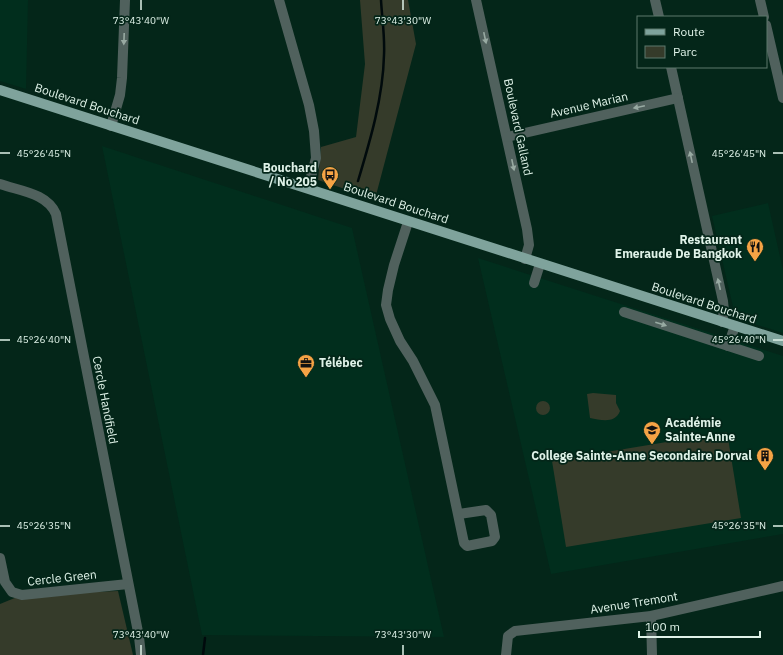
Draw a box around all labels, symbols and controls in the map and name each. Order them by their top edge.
text: 73°43'40"W [113,14,169,27]
text: 73°43'30"W [375,14,431,27]
legend [637,16,767,68]
text: Route [673,24,705,39]
one-way arrow [482,32,488,44]
one-way arrow [120,33,127,45]
text: Parc [673,44,697,59]
street label: Boulevard Galland [501,77,536,177]
street label: Boulevard Bouchard [33,79,141,128]
street label: Avenue Marian [548,88,629,121]
one-way arrow [633,104,646,110]
text: 45°26'45"N [17,147,71,160]
text: 45°26'45"N [712,147,766,160]
one-way arrow [687,151,693,163]
one-way arrow [510,159,516,171]
place label: Bouchard / No 205 [263,160,317,189]
bus stop icon: Bouchard / No 205 [320,165,340,190]
street label: Boulevard Bouchard [342,178,450,227]
place label: Restaurant Emeraude De Bangkok [615,232,742,261]
restaurant icon: Restaurant Emeraude De Bangkok [745,237,765,262]
street label: Boulevard Bouchard [650,278,758,327]
one-way arrow [716,278,722,290]
one-way arrow [655,321,667,327]
text: 45°26'40"N [17,333,71,346]
text: 45°26'40"N [712,333,766,346]
office icon: Télébec [296,353,316,378]
street label: Cercle Handfield [90,355,121,445]
place label: Télébec [319,355,363,370]
place label: Académie Sainte-Anne [665,415,735,444]
school or university icon: Académie Sainte-Anne [642,420,662,445]
building icon: College Sainte-Anne Secondaire Dorval [755,446,775,471]
place label: College Sainte-Anne Secondaire Dorval [531,448,752,463]
text: 45°26'35"N [17,519,71,532]
text: 45°26'35"N [712,519,766,532]
street label: Cercle Green [26,566,97,589]
street label: Avenue Tremont [589,588,679,617]
scale bar [639,613,760,639]
text: 100 m [645,619,680,634]
text: 73°43'40"W [113,628,169,641]
text: 73°43'30"W [375,628,431,641]

